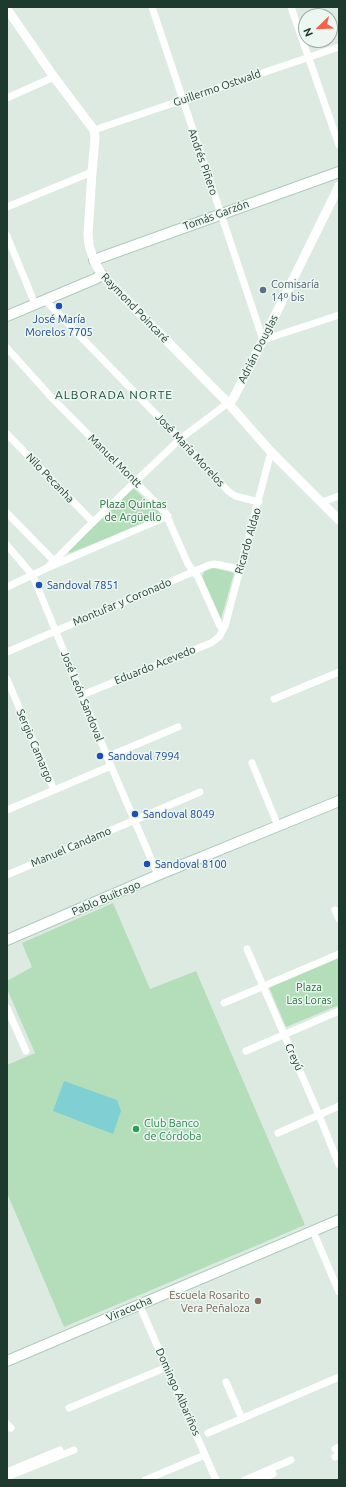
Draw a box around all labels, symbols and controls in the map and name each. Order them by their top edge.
north arrow [298,8,338,48]
text: N [301,26,315,38]
street label: Guillermo Ostwald [171,67,263,109]
street label: Andrés Piñero [185,127,221,197]
street label: Tomás Garzón [181,197,251,233]
street label: Raymond Poincaré [98,270,172,346]
place label: Comisaría 14º bis [271,277,319,303]
marker: Comisaría 14º bis [258,285,268,295]
marker: José María Morelos 7705 [54,301,64,311]
place label: José María Morelos 7705 [25,312,93,338]
street label: Adrián Douglas [235,313,281,385]
district label: ALBORADA NORTE [55,388,173,402]
street label: José María Morelos [153,410,227,490]
street label: Manuel Montt [86,432,144,490]
street label: Nilo Pecanha [23,450,77,506]
park label: Plaza Quintas de Argüello [100,497,166,523]
street label: Ricardo Aldao [232,506,264,576]
street label: Montufar y Coronado [71,575,173,629]
place label: Sandoval 7851 [47,578,119,592]
marker: Sandoval 7851 [34,580,44,590]
street label: Eduardo Acevedo [112,643,198,687]
street label: José León Sandoval [58,649,106,743]
street label: Sergio Camargo [14,707,56,785]
place label: Sandoval 7994 [108,749,180,763]
marker: Sandoval 7994 [95,751,105,761]
place label: Sandoval 8049 [143,807,215,821]
marker: Sandoval 8049 [130,809,140,819]
street label: Manuel Candamo [29,824,113,870]
place label: Sandoval 8100 [155,857,227,871]
marker: Sandoval 8100 [142,859,152,869]
street label: Pablo Buitrago [70,878,142,918]
park label: Plaza Las Loras [286,980,332,1006]
street label: Creyú [282,1041,306,1073]
place label: Club Banco de Córdoba [144,1116,201,1142]
marker: Club Banco de Córdoba [131,1124,141,1134]
place label: Escuela Rosarito Vera Peñaloza [169,1288,250,1314]
street label: Viracocha [104,1293,154,1325]
marker: Escuela Rosarito Vera Peñaloza [253,1296,263,1306]
street label: Domingo Albariños [153,1346,203,1438]

